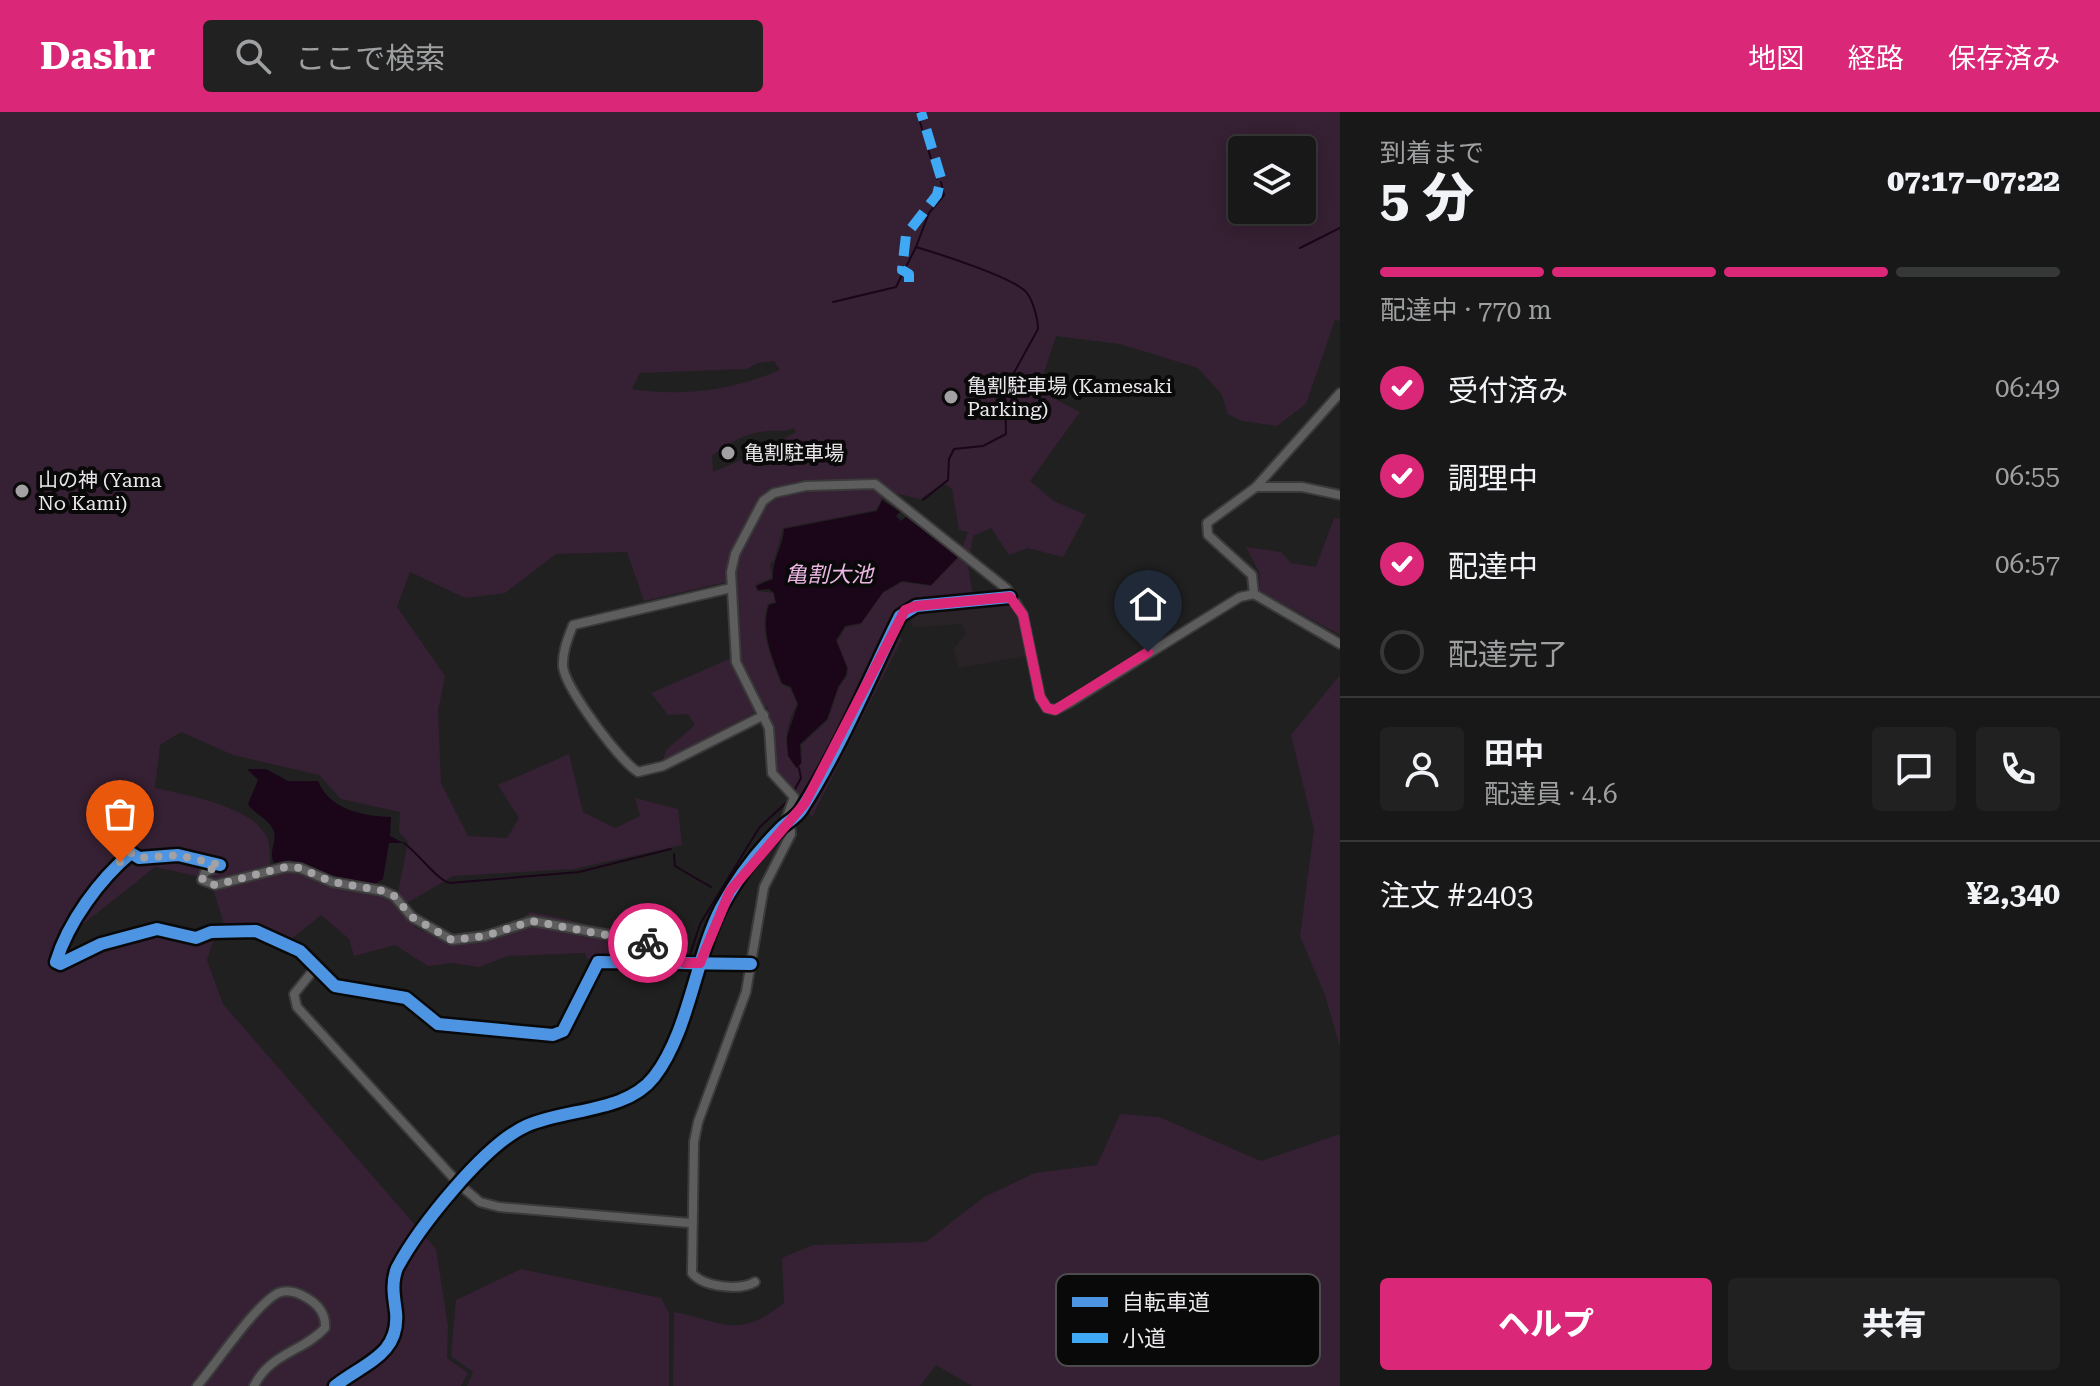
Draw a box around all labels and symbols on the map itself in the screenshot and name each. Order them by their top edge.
place label: 亀割駐車場 (Kamesaki Parking) [967,374,1172,421]
marker: 亀割駐車場 (Kamesaki Parking) [942,388,960,406]
place label: 亀割駐車場 [744,441,844,465]
marker: 亀割駐車場 [719,444,737,462]
place label: 山の神 (Yama No Kami) [38,468,162,515]
marker: 山の神 (Yama No Kami) [13,482,31,500]
water label: 亀割大池 [785,562,875,587]
pin [1114,570,1182,652]
pin [86,780,154,862]
courier [608,903,688,983]
legend [1056,1274,1320,1366]
text: 自転車道 [1122,1290,1210,1315]
text: 小道 [1122,1326,1166,1351]

